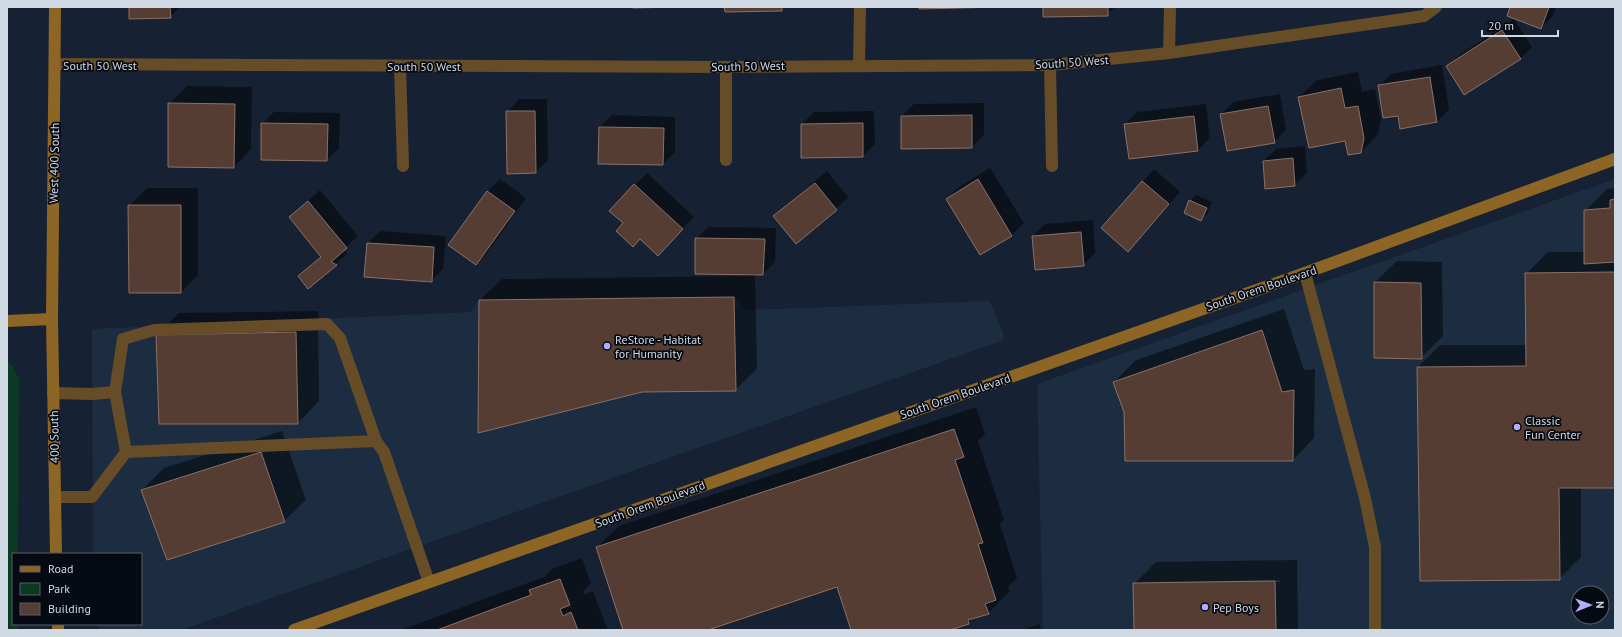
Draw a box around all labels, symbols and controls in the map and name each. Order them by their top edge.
scale bar [1482,12,1558,38]
text: 20 m [1488,18,1514,33]
street label: South 50 West [1035,52,1109,72]
street label: South 50 West [63,58,137,73]
street label: South 50 West [711,58,785,74]
street label: South 50 West [387,59,461,74]
street label: West 400 South [46,123,62,203]
street label: South Orem Boulevard [1204,262,1318,314]
place label: ReStore - Habitat for Humanity [615,332,701,361]
marker: ReStore - Habitat for Humanity [602,341,612,351]
street label: South Orem Boulevard [898,370,1012,422]
street label: 400 South [46,411,62,463]
place label: Classic Fun Center [1525,413,1581,442]
marker: Classic Fun Center [1512,422,1522,432]
street label: South Orem Boulevard [593,477,707,531]
legend [12,553,142,625]
text: Road [48,561,73,576]
text: Park [48,581,70,596]
north arrow [1570,585,1610,625]
place label: Pep Boys [1213,600,1259,615]
text: Building [48,601,91,616]
text: N [1593,601,1607,609]
marker: Pep Boys [1200,602,1210,612]

